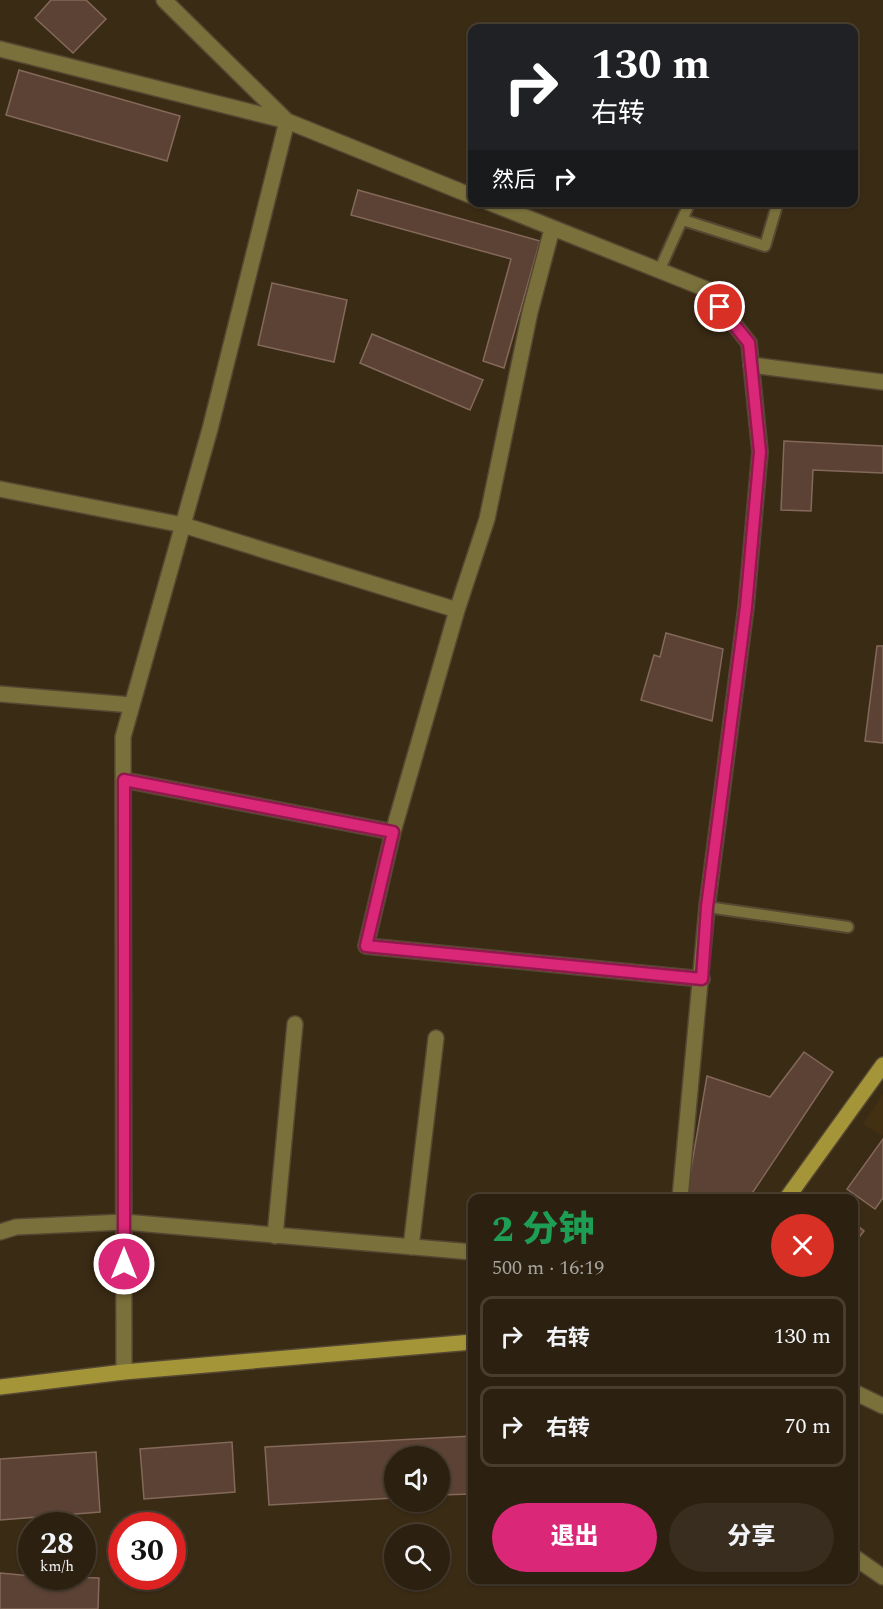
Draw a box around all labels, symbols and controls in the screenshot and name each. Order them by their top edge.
text: 130 m [591,34,710,97]
icon: right [492,48,570,126]
text: 右转 [591,93,645,135]
icon: right [548,162,581,195]
text: 然后 [492,164,536,197]
pin [694,281,745,332]
icon: arrive [703,290,736,323]
text: 2 分钟 [492,1203,595,1258]
button: close [771,1214,834,1277]
position arrow [92,1232,156,1296]
text: 500 m · 16:19 [492,1253,604,1283]
icon: right [495,1320,528,1353]
text: 130 m [774,1320,831,1353]
text: 右转 [546,1322,590,1355]
icon: right [495,1410,528,1443]
text: 70 m [785,1410,831,1443]
text: 右转 [546,1412,590,1445]
map controls [384,1446,450,1590]
button: sound [384,1446,450,1512]
button: 退出 [492,1503,657,1572]
button: 分享 [669,1503,834,1572]
speed limit sign: 30 [108,1512,186,1590]
text: 28 [40,1521,74,1567]
button: search [384,1524,450,1590]
text: km/h [40,1555,74,1578]

